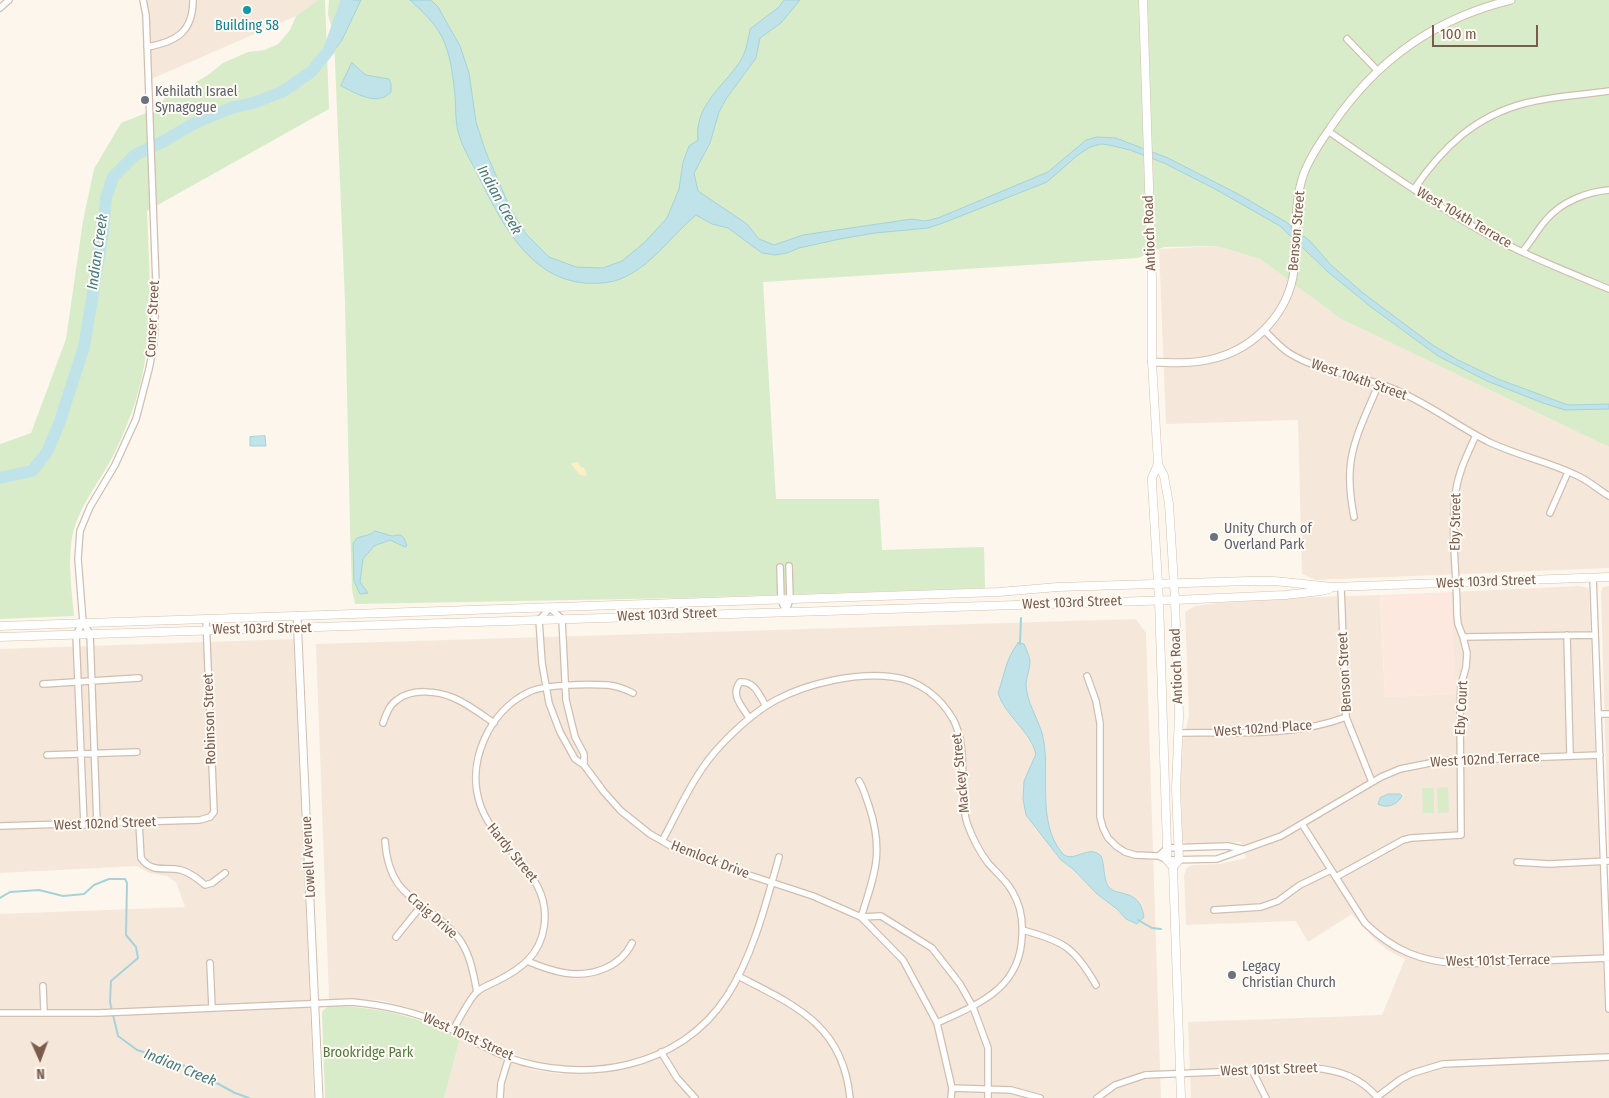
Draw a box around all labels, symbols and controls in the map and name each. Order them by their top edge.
marker: Building 58 [241,4,253,16]
scale bar [1434,15,1540,47]
place label: Building 58 [215,18,279,34]
text: 100 m [1440,25,1477,43]
place label: Kehilath Israel Synagogue [155,84,237,116]
marker: Kehilath Israel Synagogue [139,94,151,106]
water label: Indian Creek [473,162,525,238]
street label: West 104th Terrace [1413,184,1515,252]
street label: Benson Street [1285,190,1309,272]
street label: Antioch Road [1140,195,1160,271]
water label: Indian Creek [84,213,112,291]
street label: Conser Street [143,280,163,358]
street label: West 104th Street [1309,356,1409,404]
street label: Eby Street [1447,493,1465,551]
place label: Unity Church of Overland Park [1224,521,1312,554]
marker: Unity Church of Overland Park [1208,531,1220,543]
street label: West 103rd Street [1436,572,1536,592]
street label: West 103rd Street [1022,593,1122,613]
street label: West 103rd Street [617,605,717,625]
street label: West 103rd Street [212,620,312,638]
street label: Antioch Road [1167,628,1187,704]
street label: Benson Street [1335,631,1355,713]
street label: Robinson Street [200,673,220,765]
street label: Eby Court [1452,680,1472,736]
street label: West 102nd Place [1213,717,1313,741]
street label: Mackey Street [948,732,974,814]
street label: West 102nd Terrace [1430,749,1540,771]
street label: West 102nd Street [53,814,157,834]
street label: Lowell Avenue [298,816,320,898]
street label: Hardy Street [483,820,541,886]
street label: Hemlock Drive [668,837,752,883]
street label: Craig Drive [403,890,461,942]
street label: West 101st Terrace [1446,952,1550,970]
place label: Legacy Christian Church [1242,959,1336,992]
marker: Legacy Christian Church [1226,969,1238,981]
street label: West 101st Street [420,1010,516,1064]
north arrow [15,1033,65,1083]
water label: Indian Creek [141,1045,219,1091]
park label: Brookridge Park [323,1045,413,1061]
street label: West 101st Street [1220,1060,1318,1080]
text: N [36,1065,45,1082]

